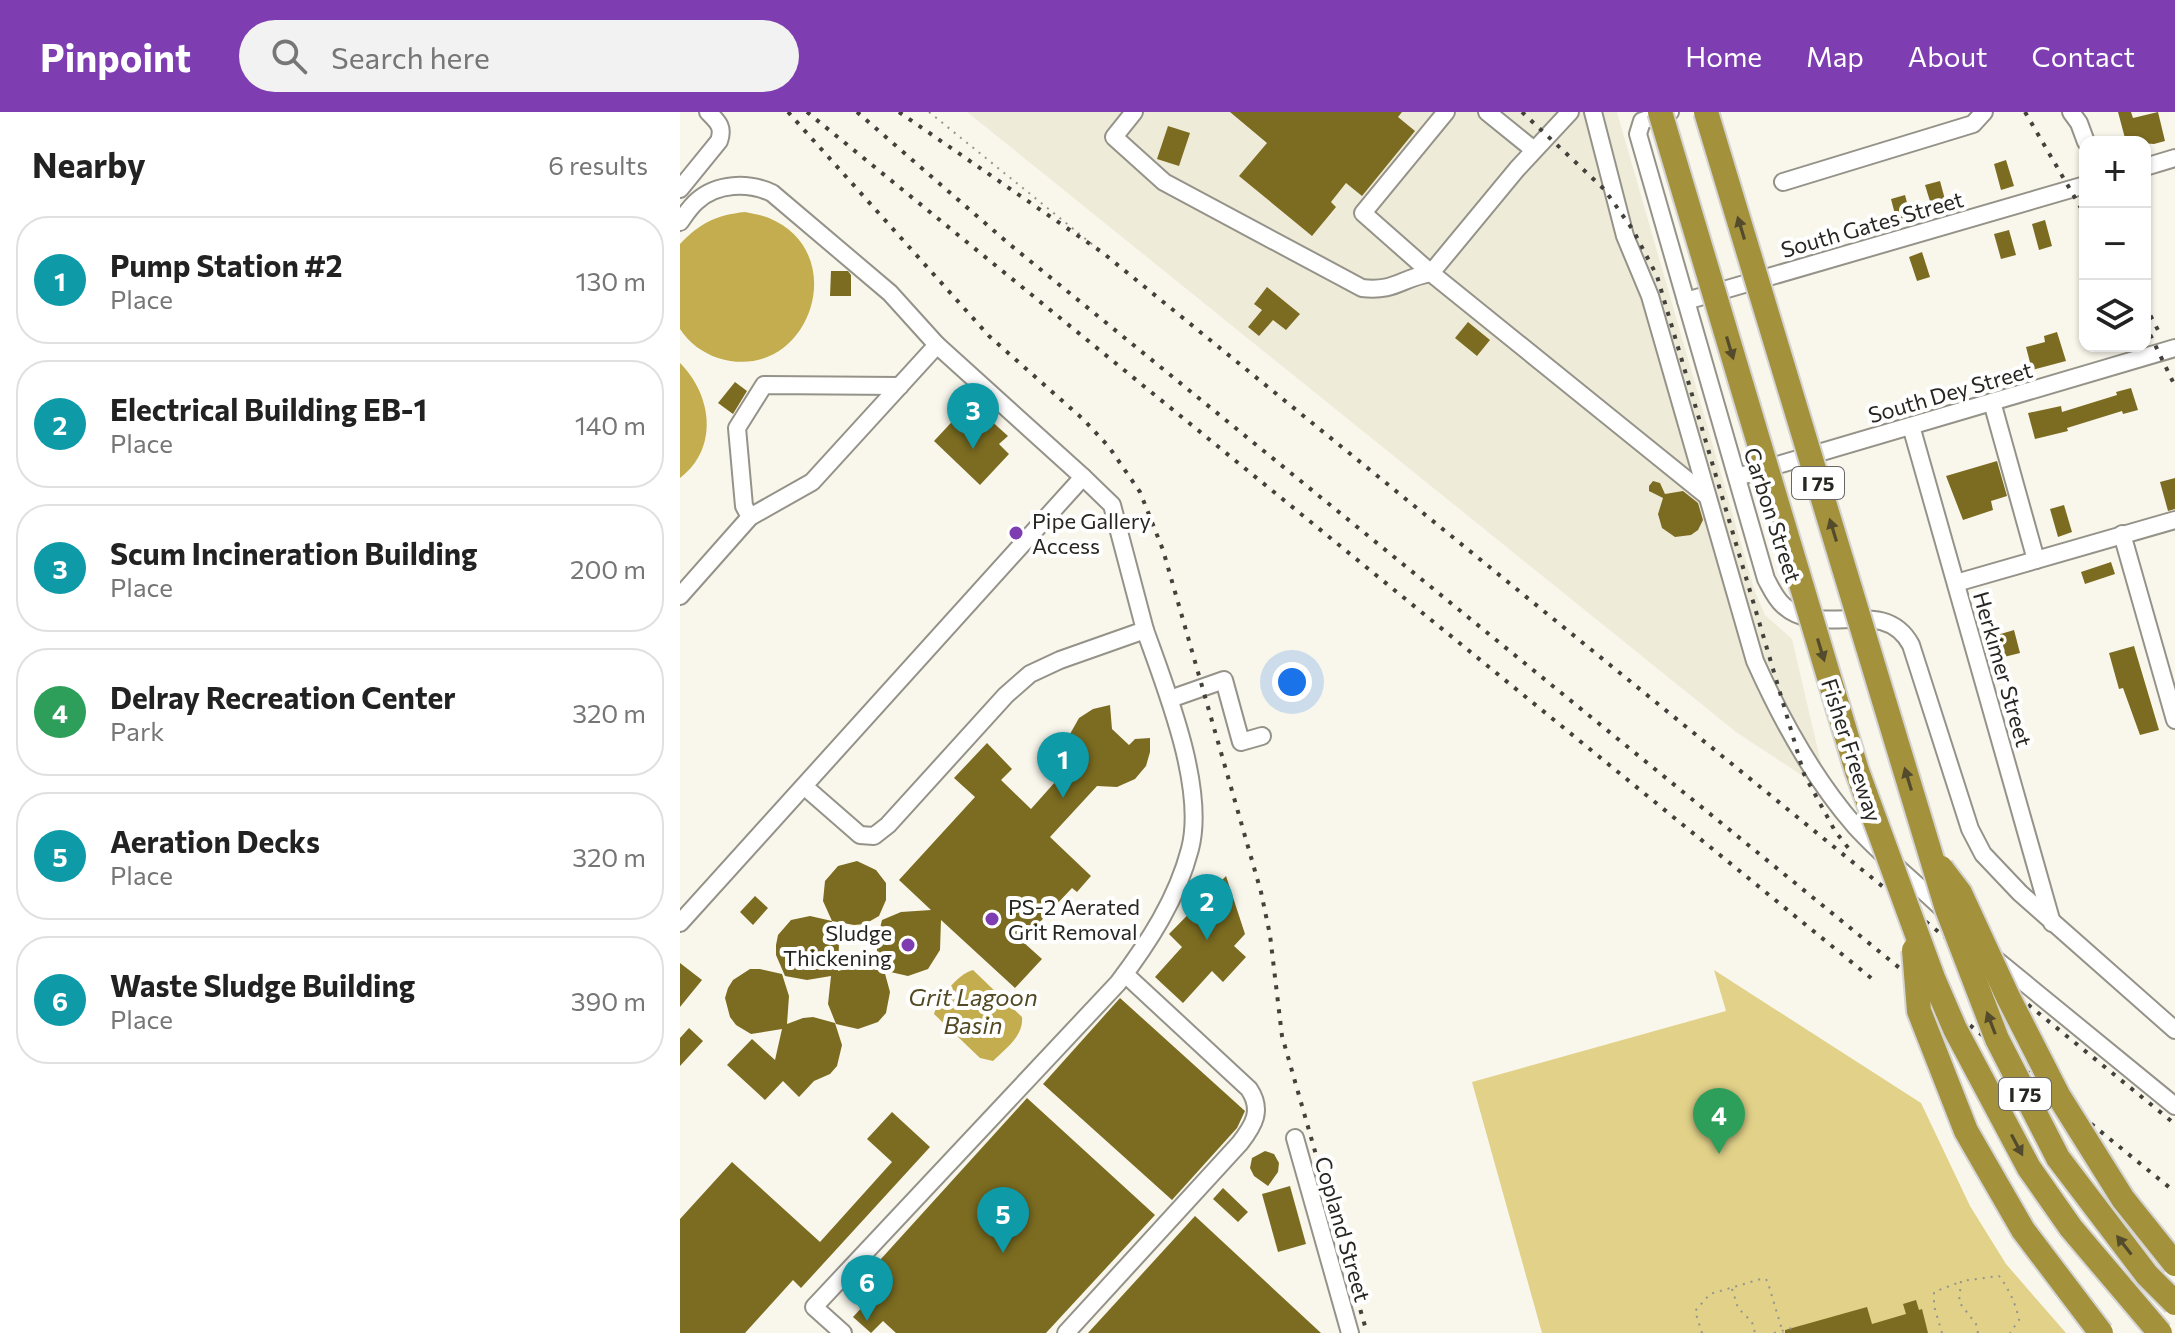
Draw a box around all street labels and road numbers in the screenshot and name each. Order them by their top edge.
street label: South Gates Street [1778,185,1966,263]
street label: South Dey Street [1865,356,2035,428]
street label: Carbon Street [1738,444,1808,586]
road number: I 75 [1792,467,1844,499]
street label: Herkimer Street [1968,588,2038,750]
street label: Fisher Freeway [1816,675,1888,825]
road number: I 75 [1999,1078,2051,1110]
street label: Copland Street [1309,1153,1377,1305]

